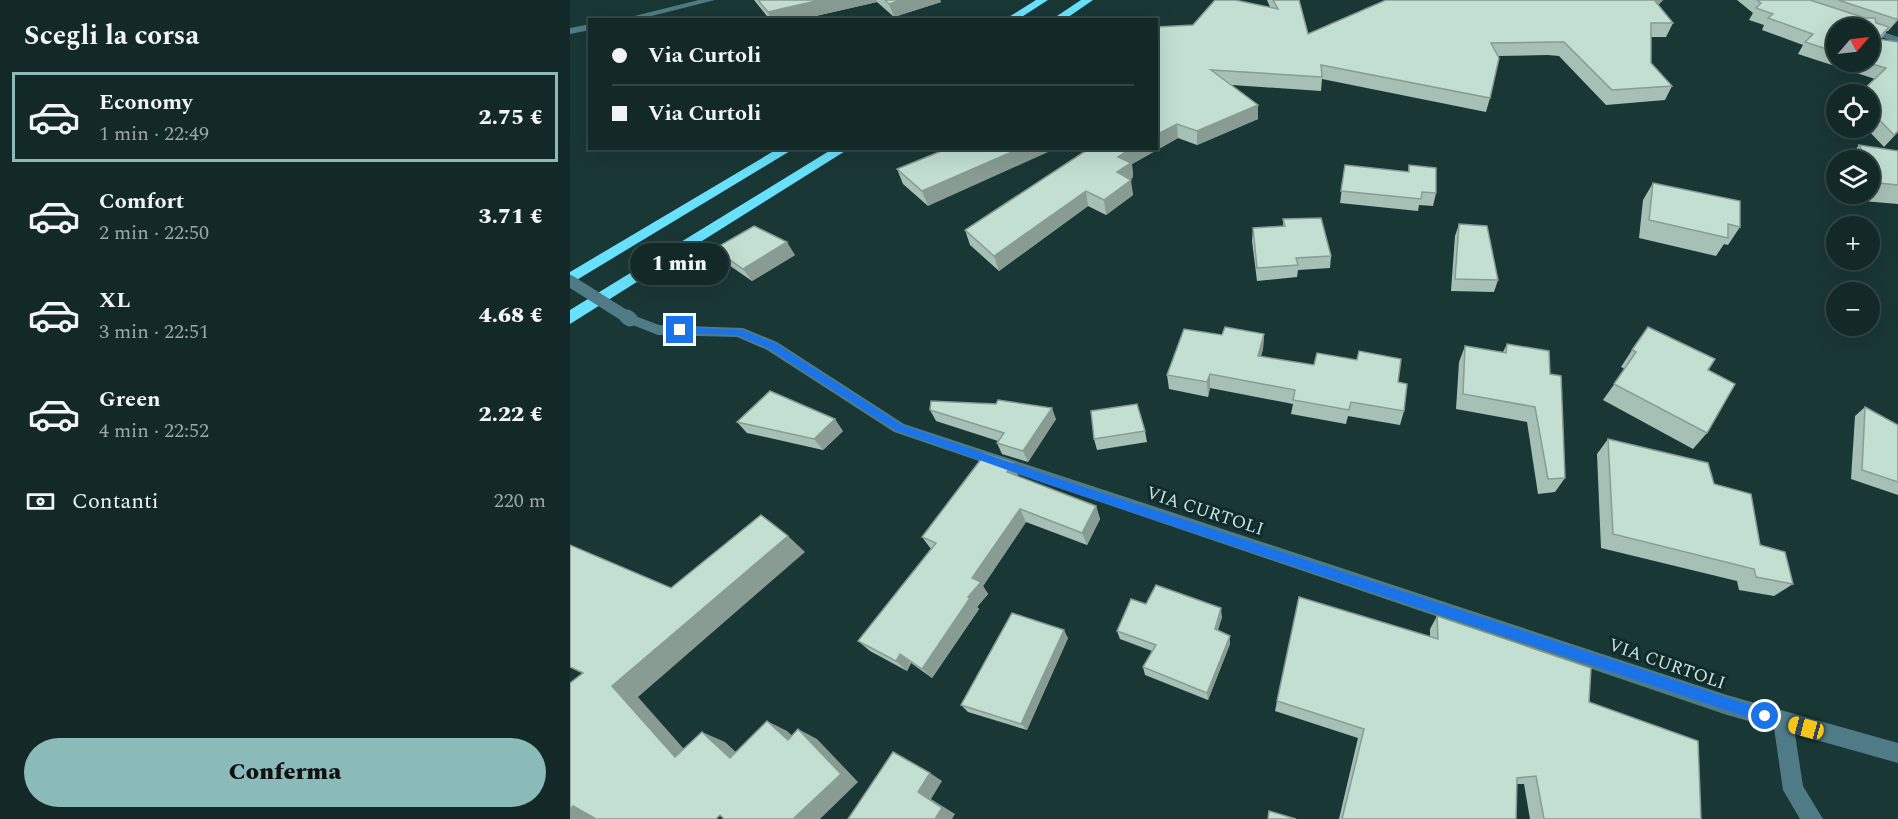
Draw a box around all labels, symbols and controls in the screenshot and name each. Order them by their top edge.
text: Scegli la corsa [24,15,199,57]
north arrow [1826,18,1880,72]
map controls [1826,18,1880,336]
text: Via Curtoli [648,39,761,72]
button: locate [1826,84,1880,138]
text: Economy [99,86,192,119]
icon: car [27,90,81,144]
text: Via Curtoli [648,97,761,130]
text: 2.75 € [479,101,543,134]
text: 1 min · 22:49 [99,119,209,149]
button: layers [1826,150,1880,204]
text: Comfort [99,185,184,218]
icon: car [27,189,81,243]
text: 3.71 € [479,200,543,233]
button: + [1826,216,1880,270]
text: 2 min · 22:50 [99,218,209,248]
callout: 1 min [630,243,730,285]
text: 1 min [652,249,707,279]
button: − [1826,282,1880,336]
text: XL [99,284,130,317]
icon: car [27,288,81,342]
text: 4.68 € [479,299,543,332]
route end [666,316,693,343]
text: 3 min · 22:51 [99,317,209,347]
text: Green [99,383,161,416]
icon: car [27,387,81,441]
text: 2.22 € [479,398,543,431]
text: 4 min · 22:52 [99,416,209,446]
street label: VIA CURTOLI [1143,479,1267,543]
icon: cash [24,485,57,518]
text: Contanti [72,485,159,518]
text: 220 m [494,486,546,516]
street label: VIA CURTOLI [1605,631,1729,697]
route start [1751,702,1778,729]
car [1786,715,1826,741]
button: Conferma [24,738,546,807]

